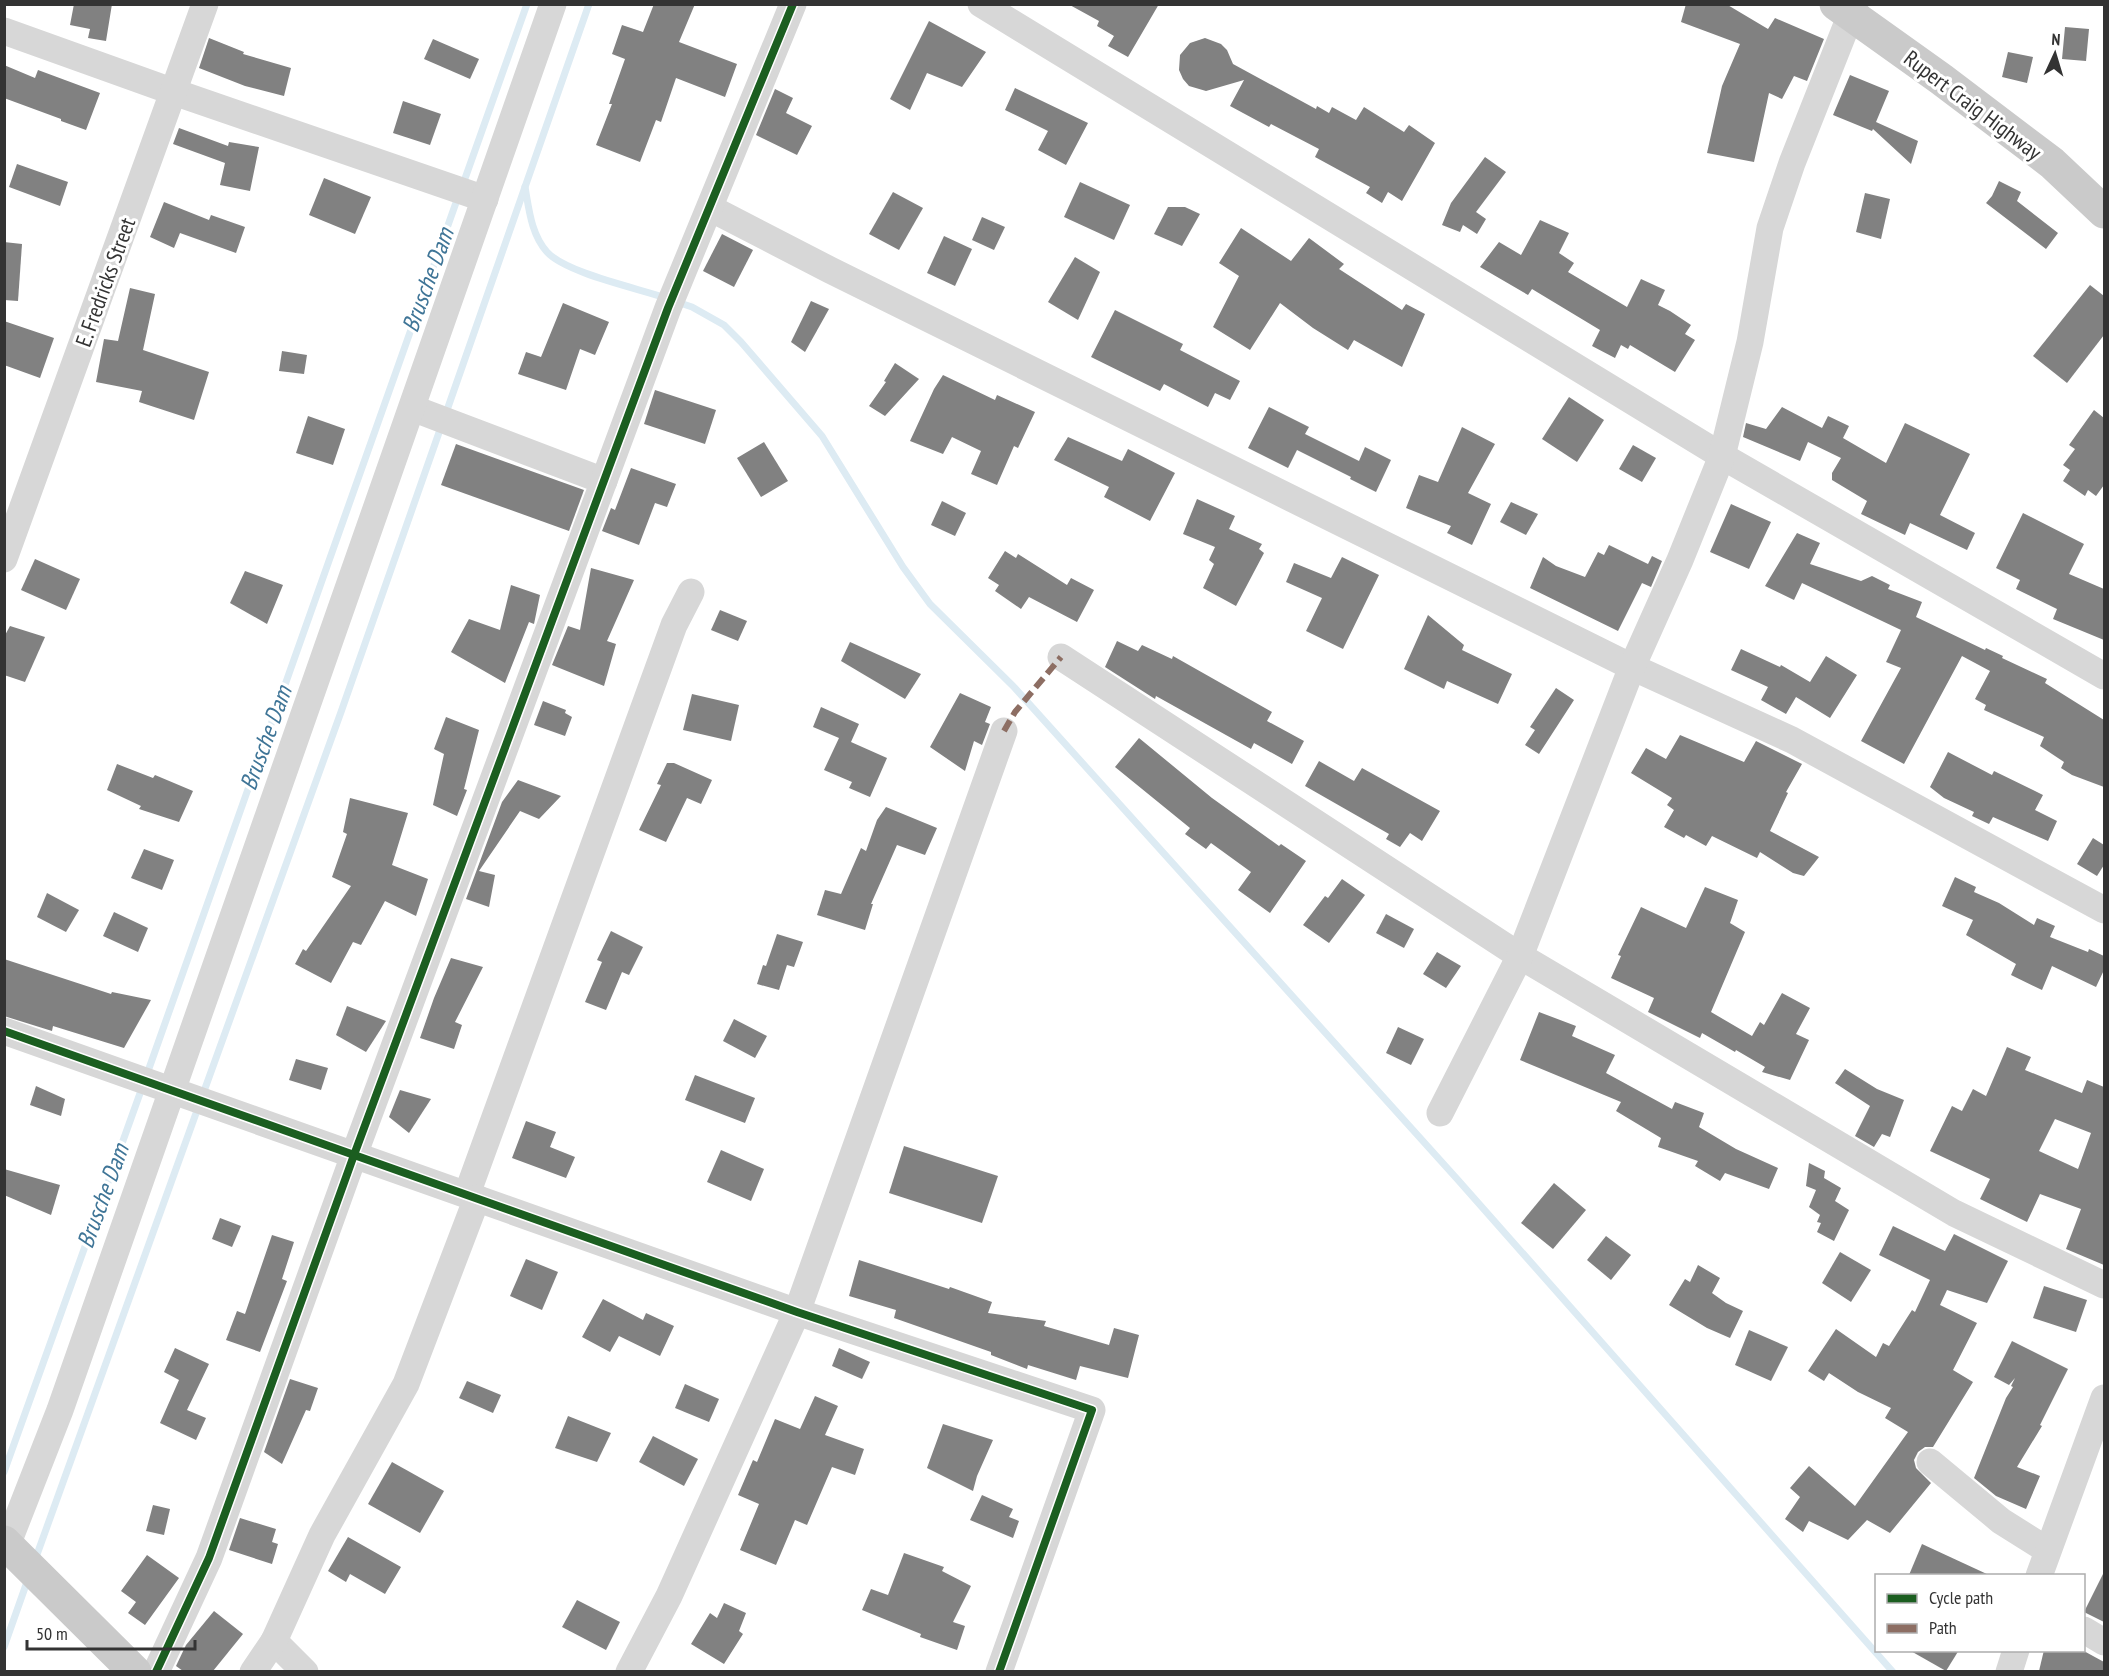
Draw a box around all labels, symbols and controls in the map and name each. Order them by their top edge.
north arrow [2025,24,2085,84]
text: N [2051,29,2061,49]
street label: Rupert Craig Highway [1899,44,2048,166]
street label: E. Fredricks Street [69,214,141,350]
water label: Brusche Dam [394,222,461,336]
water label: Brusche Dam [232,680,299,794]
water label: Brusche Dam [69,1138,136,1252]
legend [1875,1574,2085,1652]
text: Cycle path [1929,1586,1993,1609]
scale bar [27,1613,195,1651]
text: Path [1929,1616,1957,1639]
text: 50 m [36,1622,68,1645]

